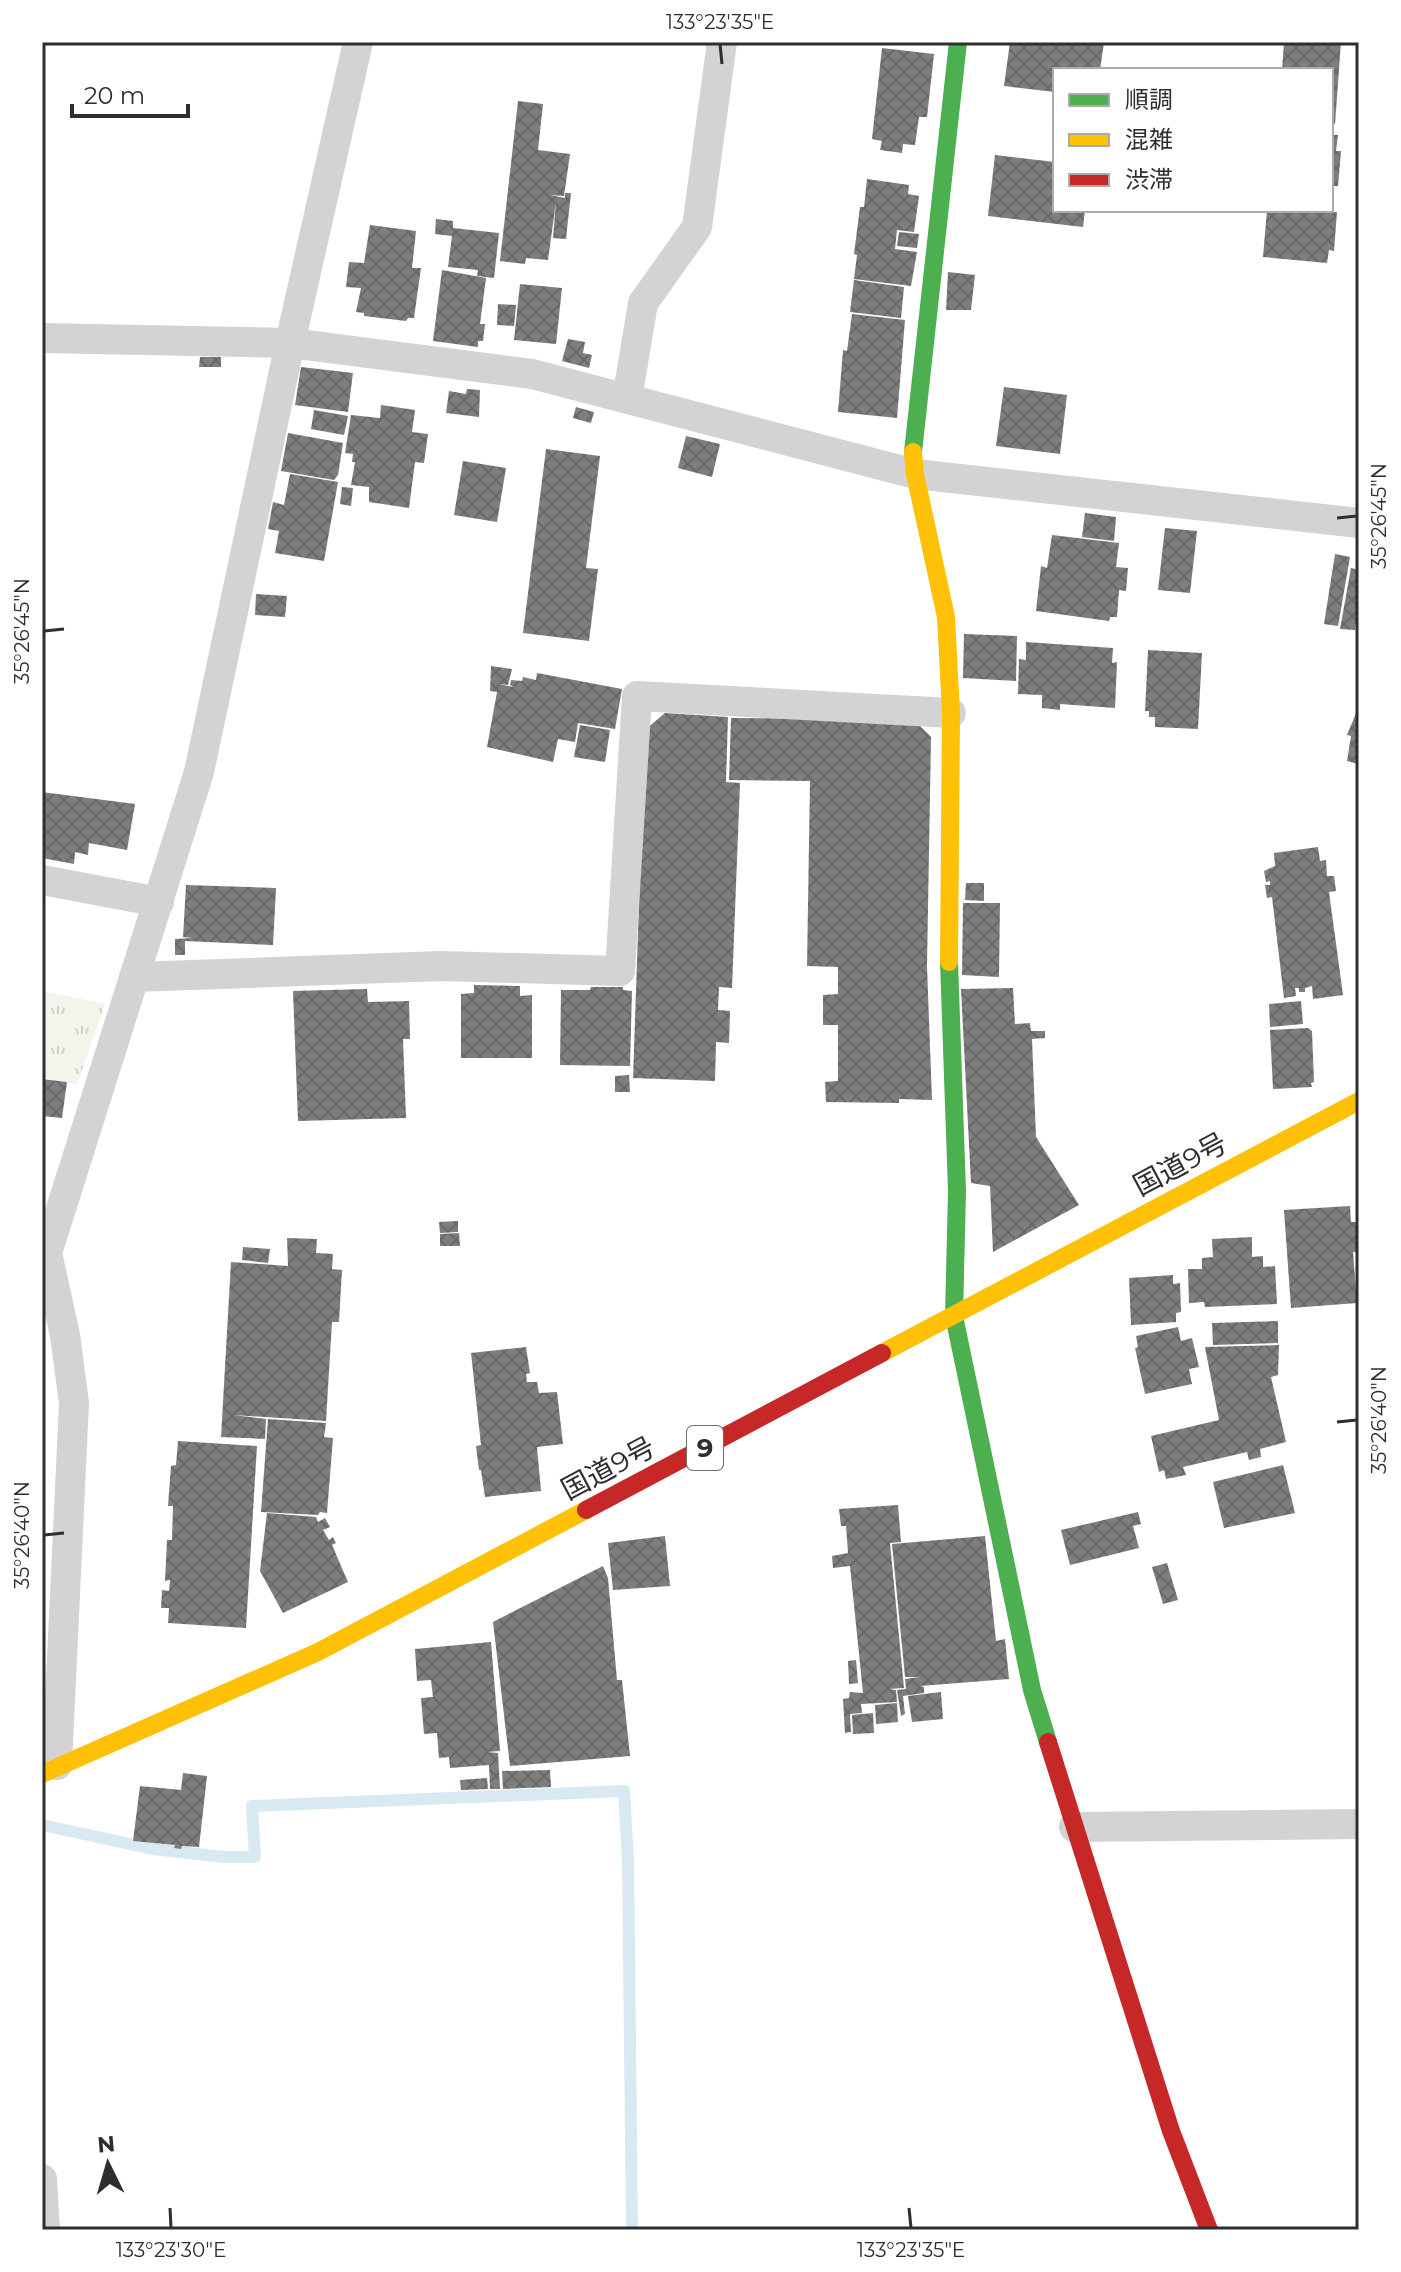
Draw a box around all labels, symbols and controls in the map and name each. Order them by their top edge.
text: 133°23'35"E [666,10,774,34]
scale bar [72,68,188,118]
legend [1053,68,1333,212]
text: 20 m [84,81,145,110]
text: 順調 [1125,85,1173,114]
text: 混雑 [1125,125,1173,154]
text: 渋滞 [1125,165,1173,194]
text: 35°26'45"N [1367,463,1391,569]
text: 35°26'45"N [10,578,34,684]
street label: 国道9号 [1127,1125,1233,1203]
text: 35°26'40"N [1367,1366,1391,1474]
road number: 9 [687,1426,723,1470]
street label: 国道9号 [555,1429,661,1507]
text: 35°26'40"N [10,1481,34,1589]
north arrow [68,2124,148,2204]
text: N [96,2130,116,2159]
text: 133°23'30"E [116,2238,226,2262]
text: 133°23'35"E [857,2238,965,2262]

